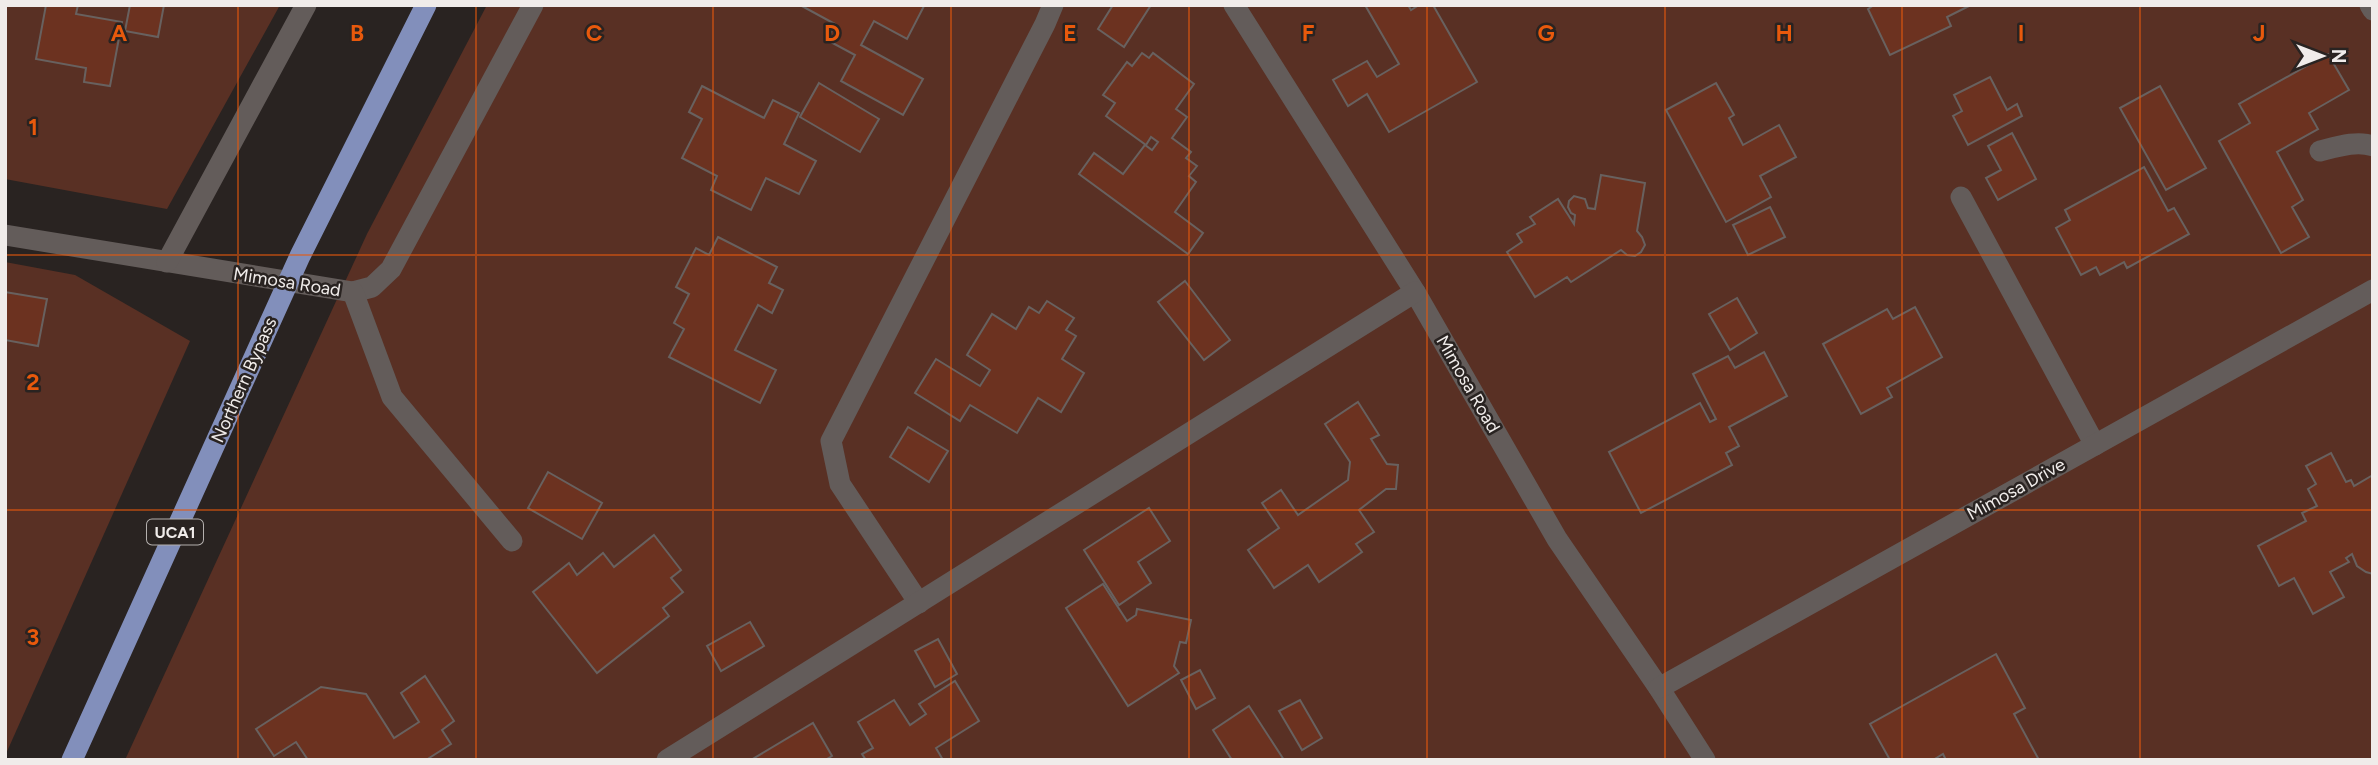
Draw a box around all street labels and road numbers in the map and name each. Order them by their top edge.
street label: Mimosa Road [232,263,342,301]
street label: Northern Bypass [207,314,281,446]
street label: Mimosa Road [1431,331,1505,437]
street label: Mimosa Drive [1963,453,2069,525]
road number: UCA1 [147,520,203,544]

